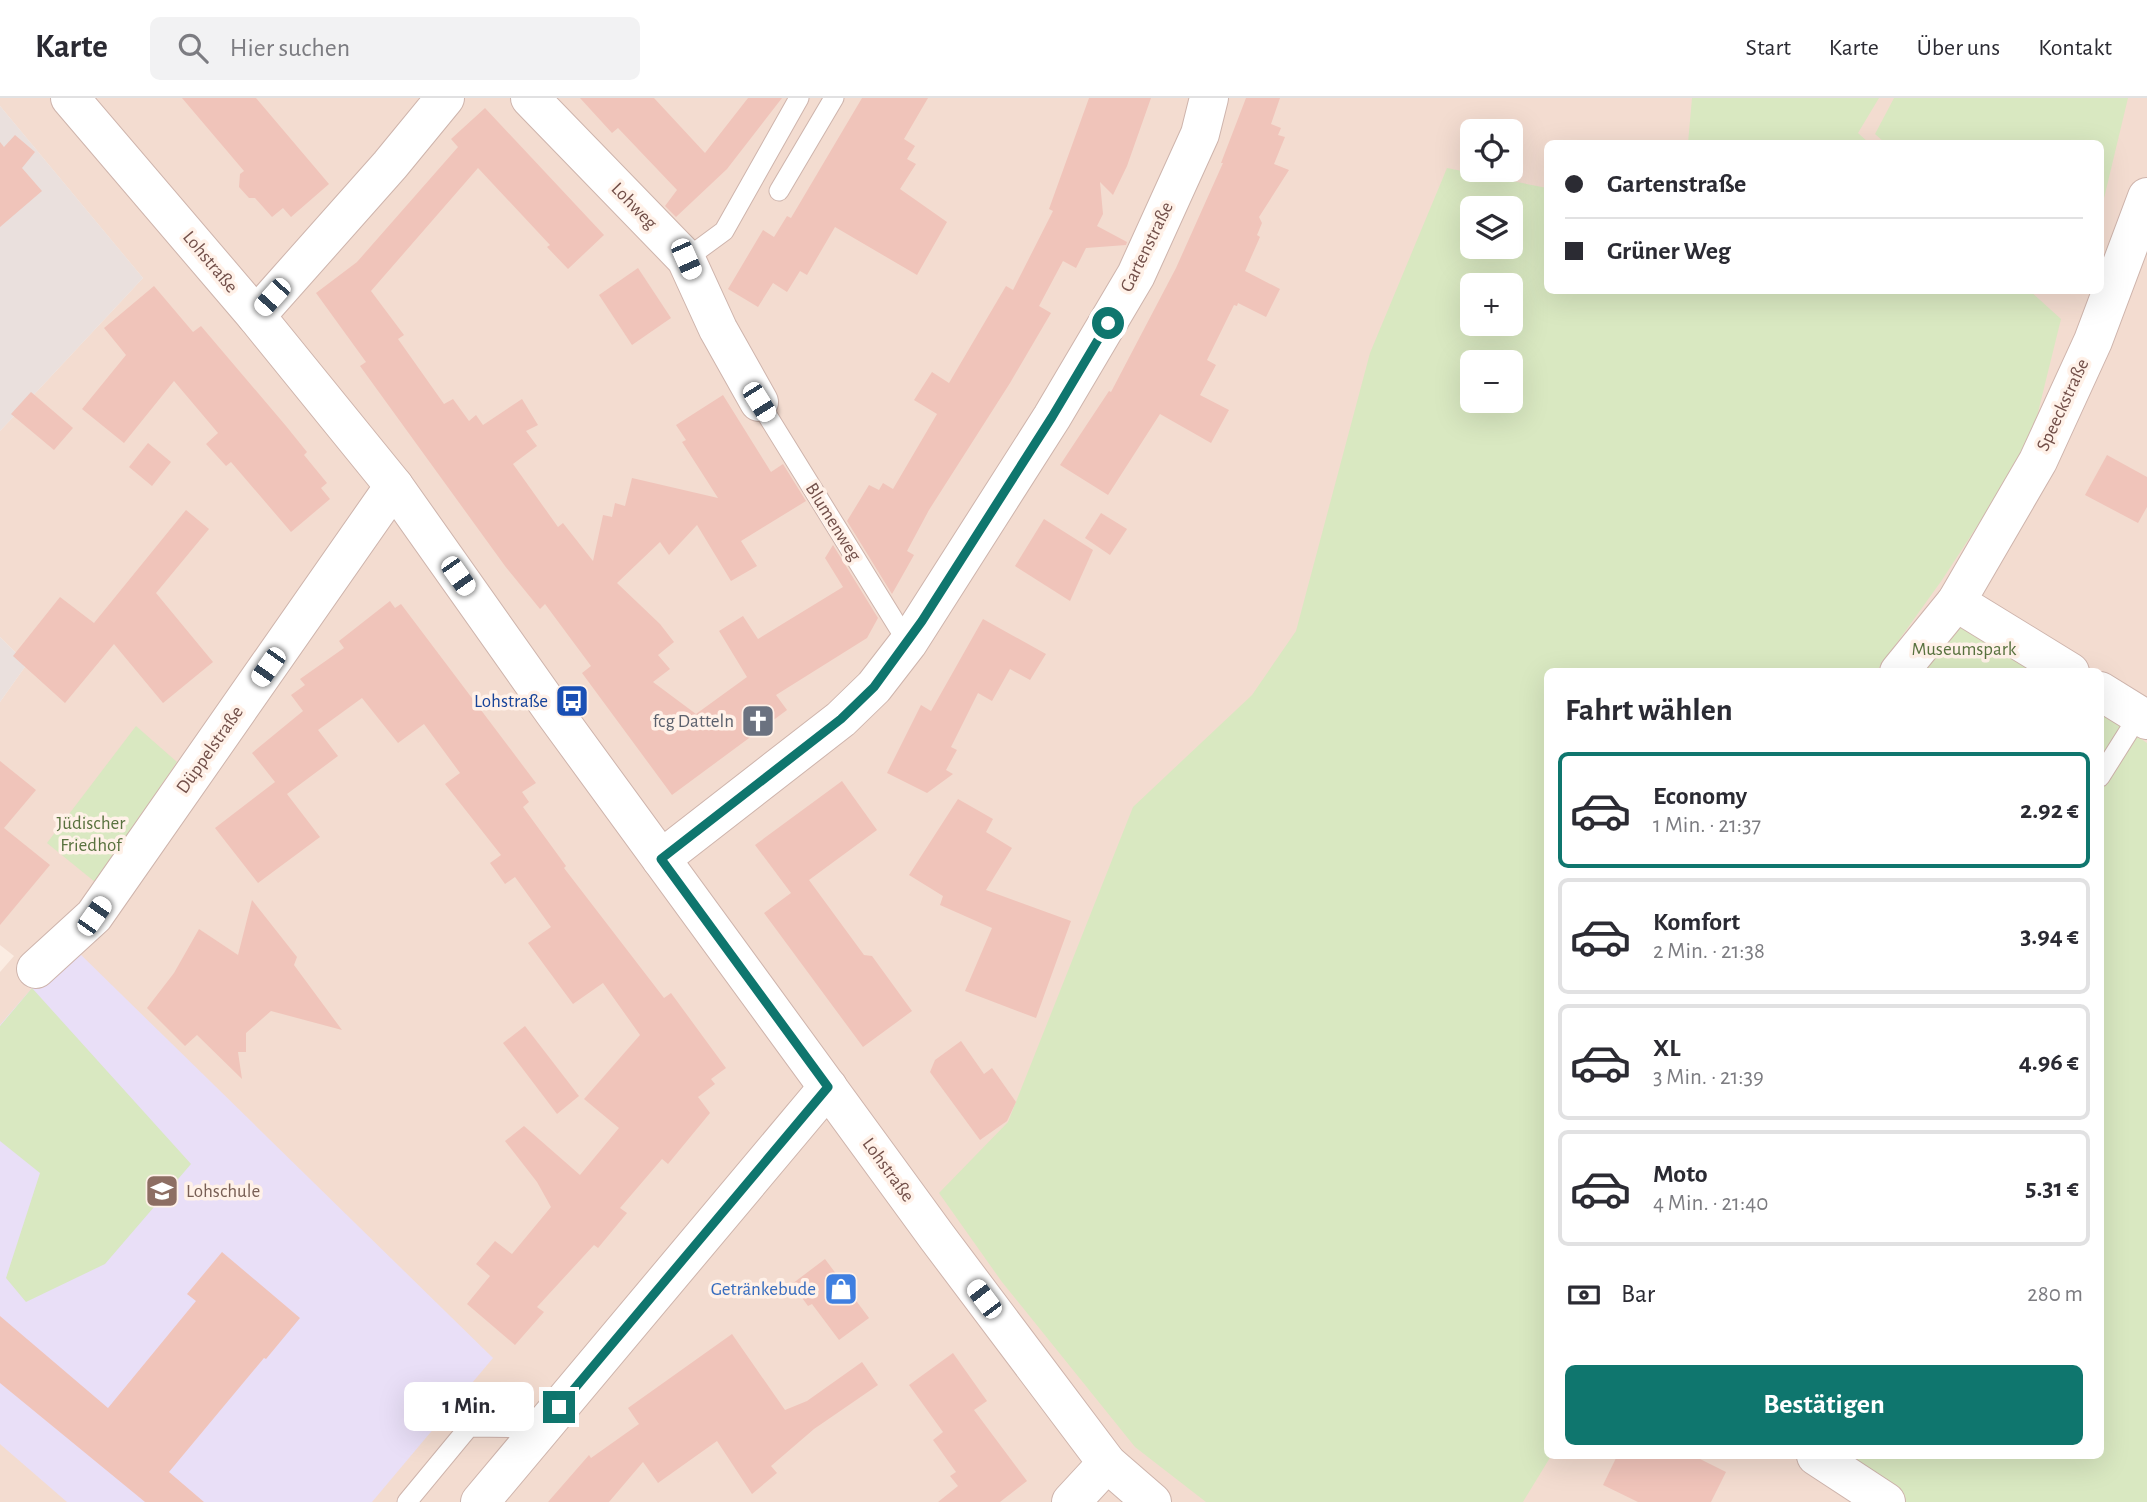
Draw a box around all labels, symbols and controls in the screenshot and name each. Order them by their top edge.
search box [150,17,640,80]
icon: search [174,29,212,67]
text: Karte [35,31,108,64]
text: Hier suchen [230,35,350,61]
text: Start [1746,36,1791,60]
text: Karte [1829,36,1879,60]
text: Über uns [1917,36,2000,60]
text: Kontakt [2038,36,2112,60]
map controls [1460,119,1523,413]
button: locate [1460,119,1523,182]
text: Gartenstraße [1607,171,1746,197]
street label: Lohweg [607,179,661,234]
button: layers [1460,196,1523,259]
street label: Gartenstraße [1117,199,1177,295]
street label: Lohstraße [179,228,241,296]
car [668,236,705,282]
text: Grüner Weg [1607,238,1731,264]
button: + [1460,273,1523,336]
car [251,274,294,320]
route start [1092,307,1124,339]
button: − [1460,350,1523,413]
street label: Speeckstraße [2033,356,2093,454]
car [739,379,780,425]
street label: Blumenweg [802,480,865,565]
car [438,553,479,599]
park label: Museumspark [1912,640,2017,659]
car [248,644,289,690]
bus stop icon: Lohstraße [553,682,591,720]
place label: Lohstraße [474,692,548,711]
text: Fahrt wählen [1565,694,1733,726]
church icon: fcg Datteln [739,702,777,740]
street label: Düppelstraße [173,703,247,797]
place label: fcg Datteln [653,712,734,731]
icon: car [1569,779,1632,842]
text: Economy [1653,783,1747,809]
text: 2.92 € [2020,797,2079,823]
park label: Jüdischer Friedhof [57,814,125,855]
text: 1 Min. · 21:37 [1653,814,1761,837]
car [74,893,115,939]
icon: car [1569,905,1632,968]
text: Komfort [1653,909,1740,935]
text: 3.94 € [2020,923,2079,949]
text: 2 Min. · 21:38 [1653,940,1765,963]
icon: car [1569,1031,1632,1094]
text: XL [1653,1035,1680,1061]
text: 4.96 € [2019,1049,2079,1075]
text: 3 Min. · 21:39 [1653,1066,1764,1089]
street label: Lohstraße [859,1135,917,1205]
icon: car [1569,1157,1632,1220]
text: Moto [1653,1161,1708,1187]
school or university icon: Lohschule [143,1172,181,1210]
text: 5.31 € [2025,1175,2079,1201]
place label: Lohschule [186,1182,260,1201]
text: 4 Min. · 21:40 [1653,1192,1768,1215]
shop icon: Getränkebude [822,1270,860,1308]
car [963,1276,1006,1322]
icon: cash [1565,1276,1603,1314]
place label: Getränkebude [711,1280,816,1299]
text: Bar [1621,1281,1655,1307]
text: 280 m [2027,1283,2083,1306]
button: Bestätigen [1565,1365,2083,1445]
callout: 1 Min. [405,1382,534,1432]
route end [543,1391,575,1423]
text: 1 Min. [442,1395,496,1418]

